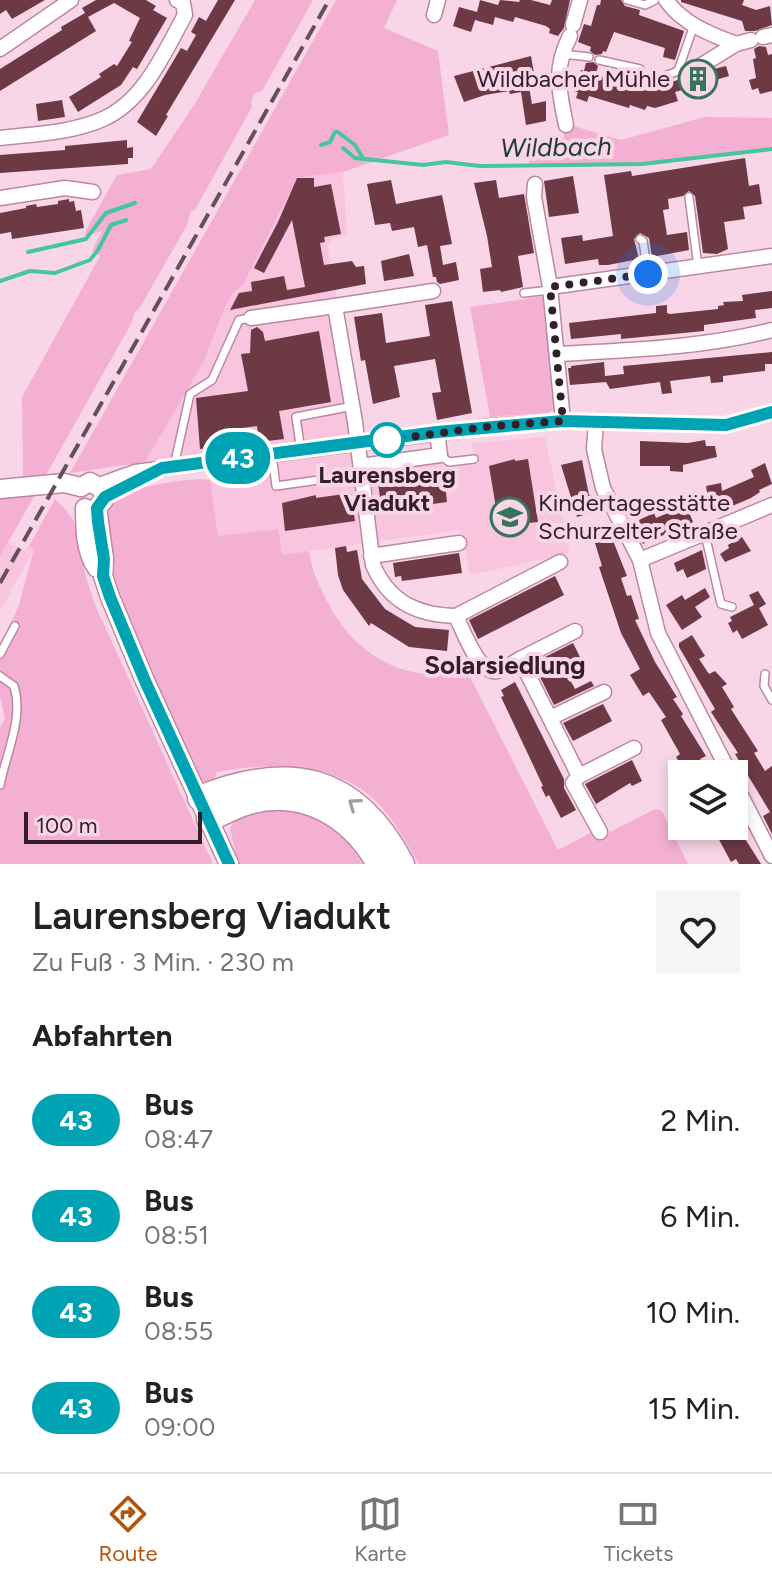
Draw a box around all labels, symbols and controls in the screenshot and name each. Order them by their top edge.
building icon: Wildbacher Mühle [677,58,719,100]
place label: Wildbacher Mühle [477,64,670,93]
water label: Wildbach [500,130,612,164]
your location [628,254,668,294]
marker: Laurensberg Viadukt [370,423,404,457]
line badge: 43 [202,432,274,484]
text: 43 [221,441,255,475]
place label: Laurensberg Viadukt [318,460,456,517]
place label: Kindertagesstätte Schurzelter Straße [538,488,738,545]
school or university icon: Kindertagesstätte Schurzelter Straße [489,496,531,538]
district label: Solarsiedlung [424,649,586,681]
map controls [668,760,748,840]
button: layers [668,760,748,840]
one-way arrow [349,799,363,814]
scale bar [24,808,202,844]
text: 100 m [36,812,97,839]
button: heart [656,890,740,974]
text: Laurensberg Viadukt [32,893,391,939]
text: Zu Fuß · 3 Min. · 230 m [32,946,294,978]
text: Abfahrten [32,1017,173,1054]
text: Bus [144,1086,193,1123]
text: 2 Min. [661,1102,740,1139]
text: 43 [59,1103,93,1137]
text: 08:47 [144,1123,213,1155]
text: Bus [144,1182,193,1219]
text: 6 Min. [660,1198,740,1235]
text: 43 [59,1199,93,1233]
text: 08:51 [144,1219,209,1251]
text: Bus [144,1278,193,1315]
text: 10 Min. [646,1294,740,1331]
text: 43 [59,1295,93,1329]
text: 08:55 [144,1315,213,1347]
text: Bus [144,1374,193,1411]
text: 15 Min. [648,1390,740,1427]
text: 43 [59,1391,93,1425]
text: 09:00 [144,1411,215,1443]
tab: Route [98,1492,158,1567]
tab: Karte [354,1492,407,1567]
tab: Tickets [603,1492,674,1567]

